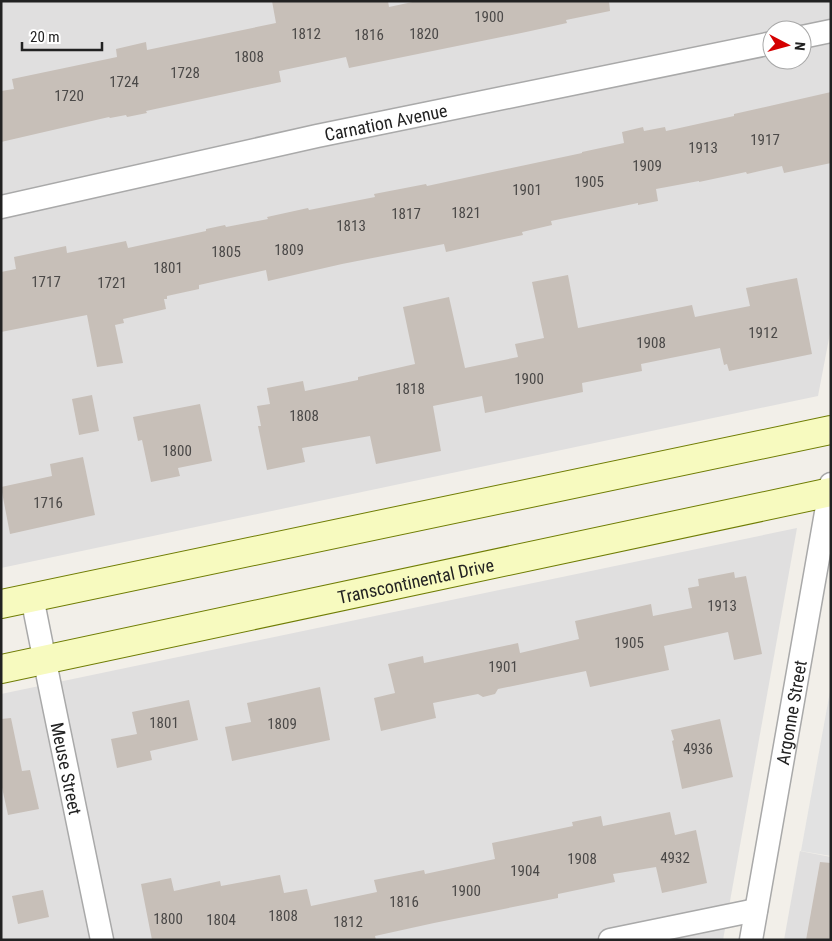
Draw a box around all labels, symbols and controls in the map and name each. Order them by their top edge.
house number: 1900 [474,8,504,26]
scale bar [22,20,102,52]
north arrow [762,20,812,70]
house number: 1812 [291,25,321,43]
house number: 1820 [409,25,439,43]
house number: 1816 [354,26,384,44]
text: 20 m [30,28,60,46]
text: N [792,41,808,51]
house number: 1808 [234,48,264,66]
house number: 1728 [170,64,200,82]
house number: 1724 [109,73,139,91]
house number: 1720 [54,87,84,105]
street label: Carnation Avenue [322,99,449,145]
house number: 1917 [750,131,780,149]
house number: 1913 [688,139,718,157]
house number: 1909 [632,157,662,175]
house number: 1905 [574,173,604,191]
house number: 1901 [512,181,542,199]
house number: 1821 [451,204,481,222]
house number: 1817 [391,205,421,223]
house number: 1813 [336,217,366,235]
house number: 1809 [274,241,304,259]
house number: 1805 [211,243,241,261]
house number: 1801 [153,259,183,277]
house number: 1717 [31,273,61,291]
house number: 1721 [97,274,127,292]
house number: 1912 [748,324,778,342]
house number: 1908 [636,334,666,352]
house number: 1900 [514,370,544,388]
house number: 1818 [395,380,425,398]
house number: 1808 [289,407,319,425]
house number: 1800 [162,442,192,460]
house number: 1716 [33,494,63,512]
street label: Transcontinental Drive [336,554,496,607]
house number: 1913 [707,597,737,615]
house number: 1905 [614,634,644,652]
house number: 1901 [488,658,518,676]
street label: Argonne Street [771,659,810,766]
house number: 1801 [149,714,179,732]
house number: 1809 [267,715,297,733]
street label: Meuse Street [47,720,86,817]
house number: 4936 [683,740,713,758]
house number: 4932 [660,849,690,867]
house number: 1908 [567,850,597,868]
house number: 1904 [510,862,540,880]
house number: 1900 [451,882,481,900]
house number: 1816 [389,893,419,911]
house number: 1808 [268,907,298,925]
house number: 1800 [153,910,183,928]
house number: 1804 [206,911,236,929]
house number: 1812 [333,913,363,931]

